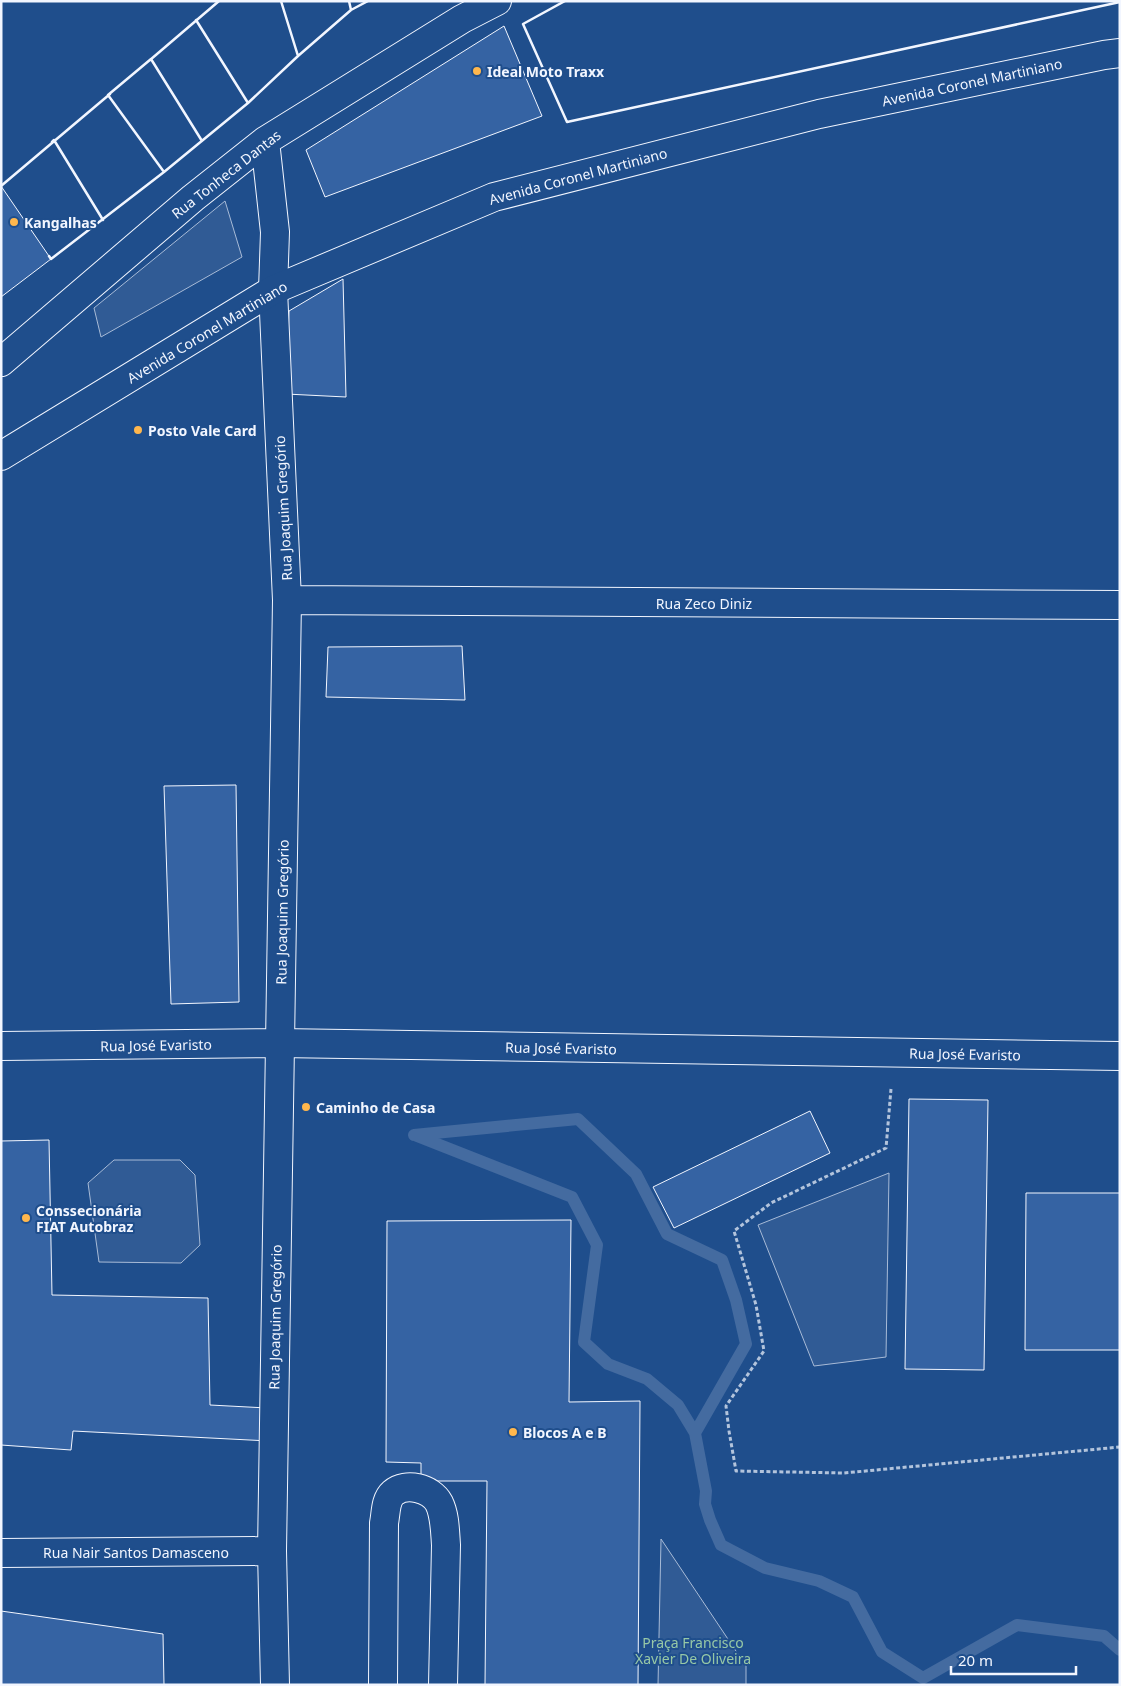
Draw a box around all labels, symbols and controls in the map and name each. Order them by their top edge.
street label: Avenida Coronel Martiniano [880,54,1064,110]
place label: Ideal Moto Traxx [487,62,605,81]
marker: Ideal Moto Traxx [471,65,483,77]
street label: Rua Tonheca Dantas [167,125,285,223]
street label: Avenida Coronel Martiniano [487,143,669,209]
place label: Kangalhas [24,213,97,232]
marker: Kangalhas [8,216,20,228]
street label: Avenida Coronel Martiniano [123,277,291,387]
place label: Posto Vale Card [148,421,257,440]
marker: Posto Vale Card [132,424,144,436]
street label: Rua Joaquim Gregório [270,435,296,581]
street label: Rua Zeco Diniz [656,594,753,613]
street label: Rua Joaquim Gregório [271,839,293,985]
street label: Rua José Evaristo [100,1035,212,1055]
street label: Rua José Evaristo [505,1038,617,1058]
street label: Rua José Evaristo [909,1044,1021,1064]
place label: Caminho de Casa [316,1098,435,1117]
marker: Caminho de Casa [300,1101,312,1113]
place label: Conssecionária FIAT Autobraz [36,1201,142,1236]
marker: Conssecionária FIAT Autobraz [20,1212,32,1224]
street label: Rua Joaquim Gregório [264,1244,286,1390]
place label: Blocos A e B [523,1423,607,1442]
marker: Blocos A e B [507,1426,519,1438]
street label: Rua Nair Santos Damasceno [43,1543,229,1562]
park label: Praça Francisco Xavier De Oliveira [635,1633,751,1668]
scale bar [951,1644,1076,1676]
text: 20 m [958,1650,993,1670]

